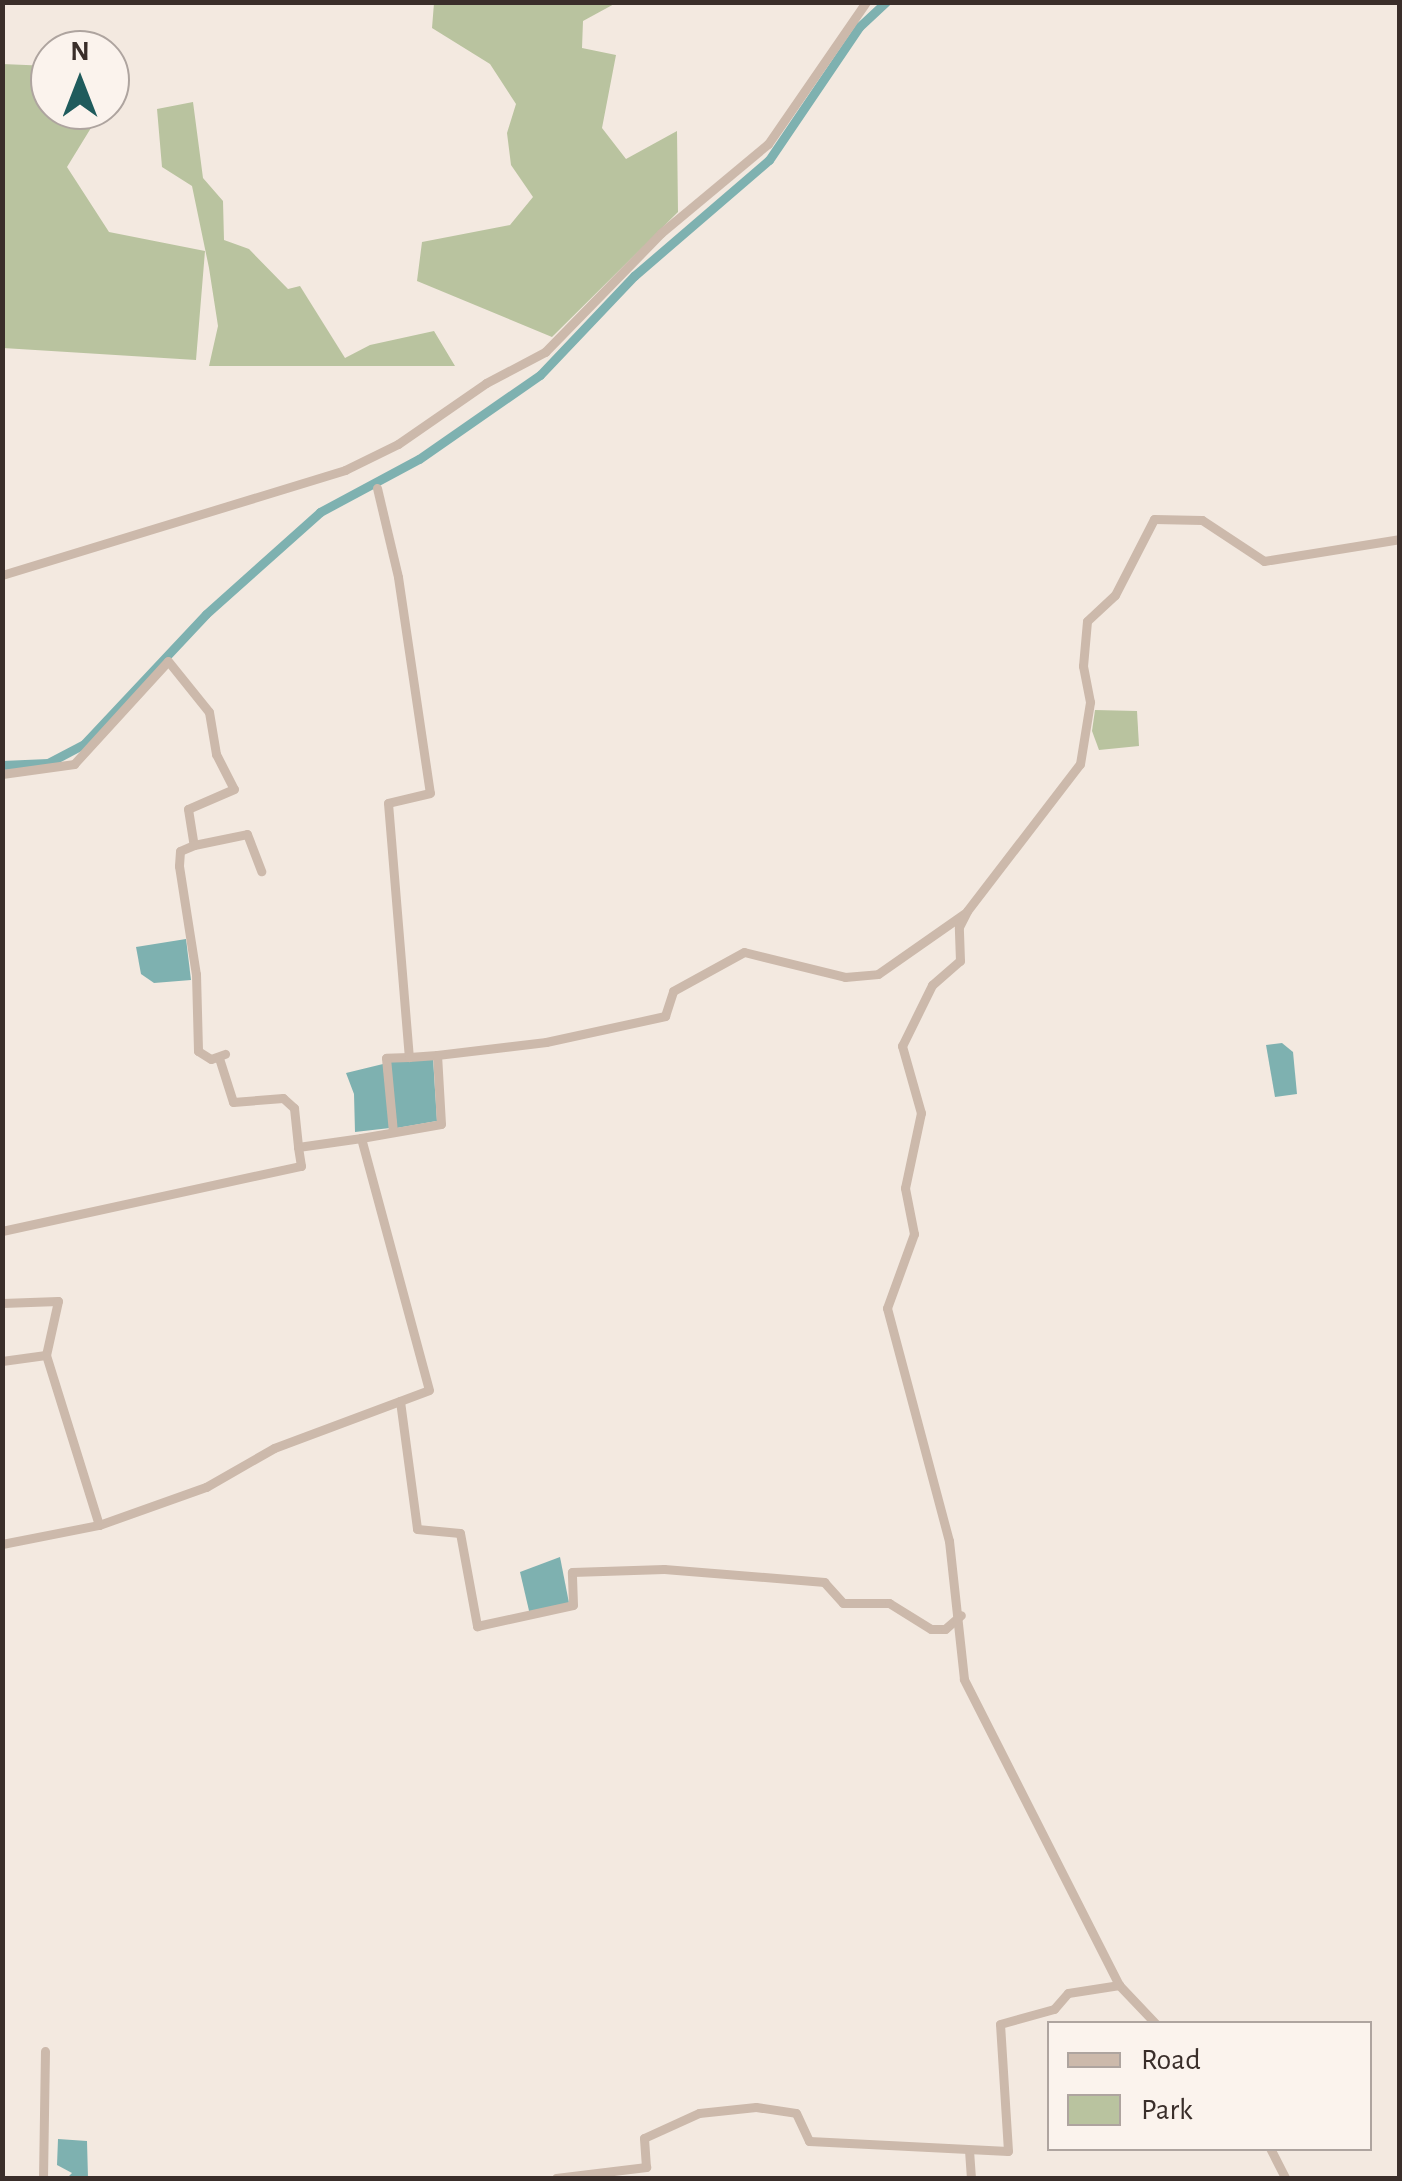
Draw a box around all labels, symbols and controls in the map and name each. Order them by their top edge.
north arrow [30,30,130,130]
text: N [70,38,90,66]
legend [1047,2021,1372,2151]
text: Road [1141,2045,1201,2075]
text: Park [1141,2095,1193,2125]

